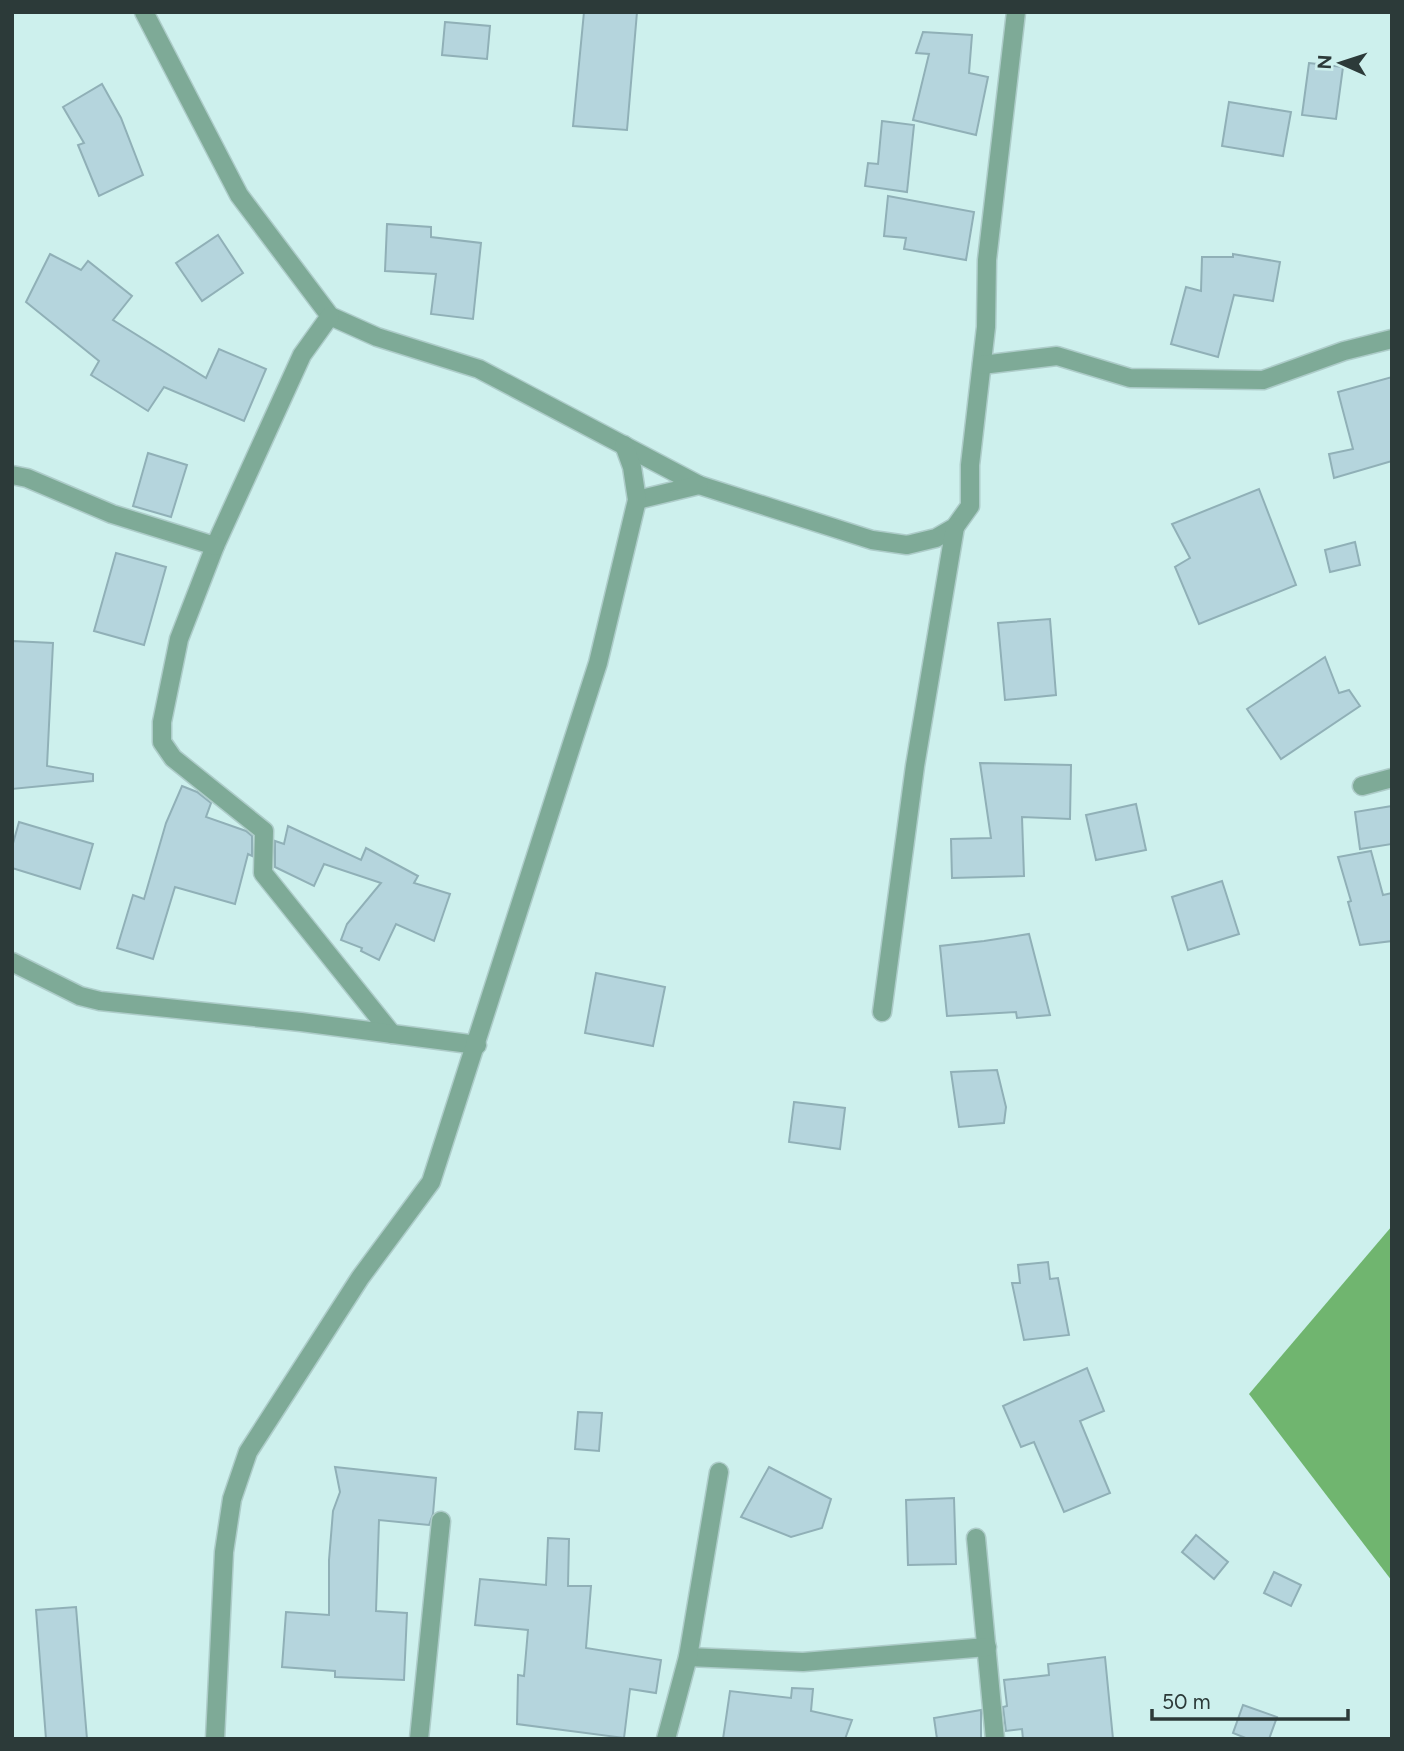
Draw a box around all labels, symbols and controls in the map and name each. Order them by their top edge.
north arrow [1306,28,1376,98]
text: N [1313,54,1336,70]
scale bar [1152,1678,1348,1722]
text: 50 m [1162,1689,1211,1714]

